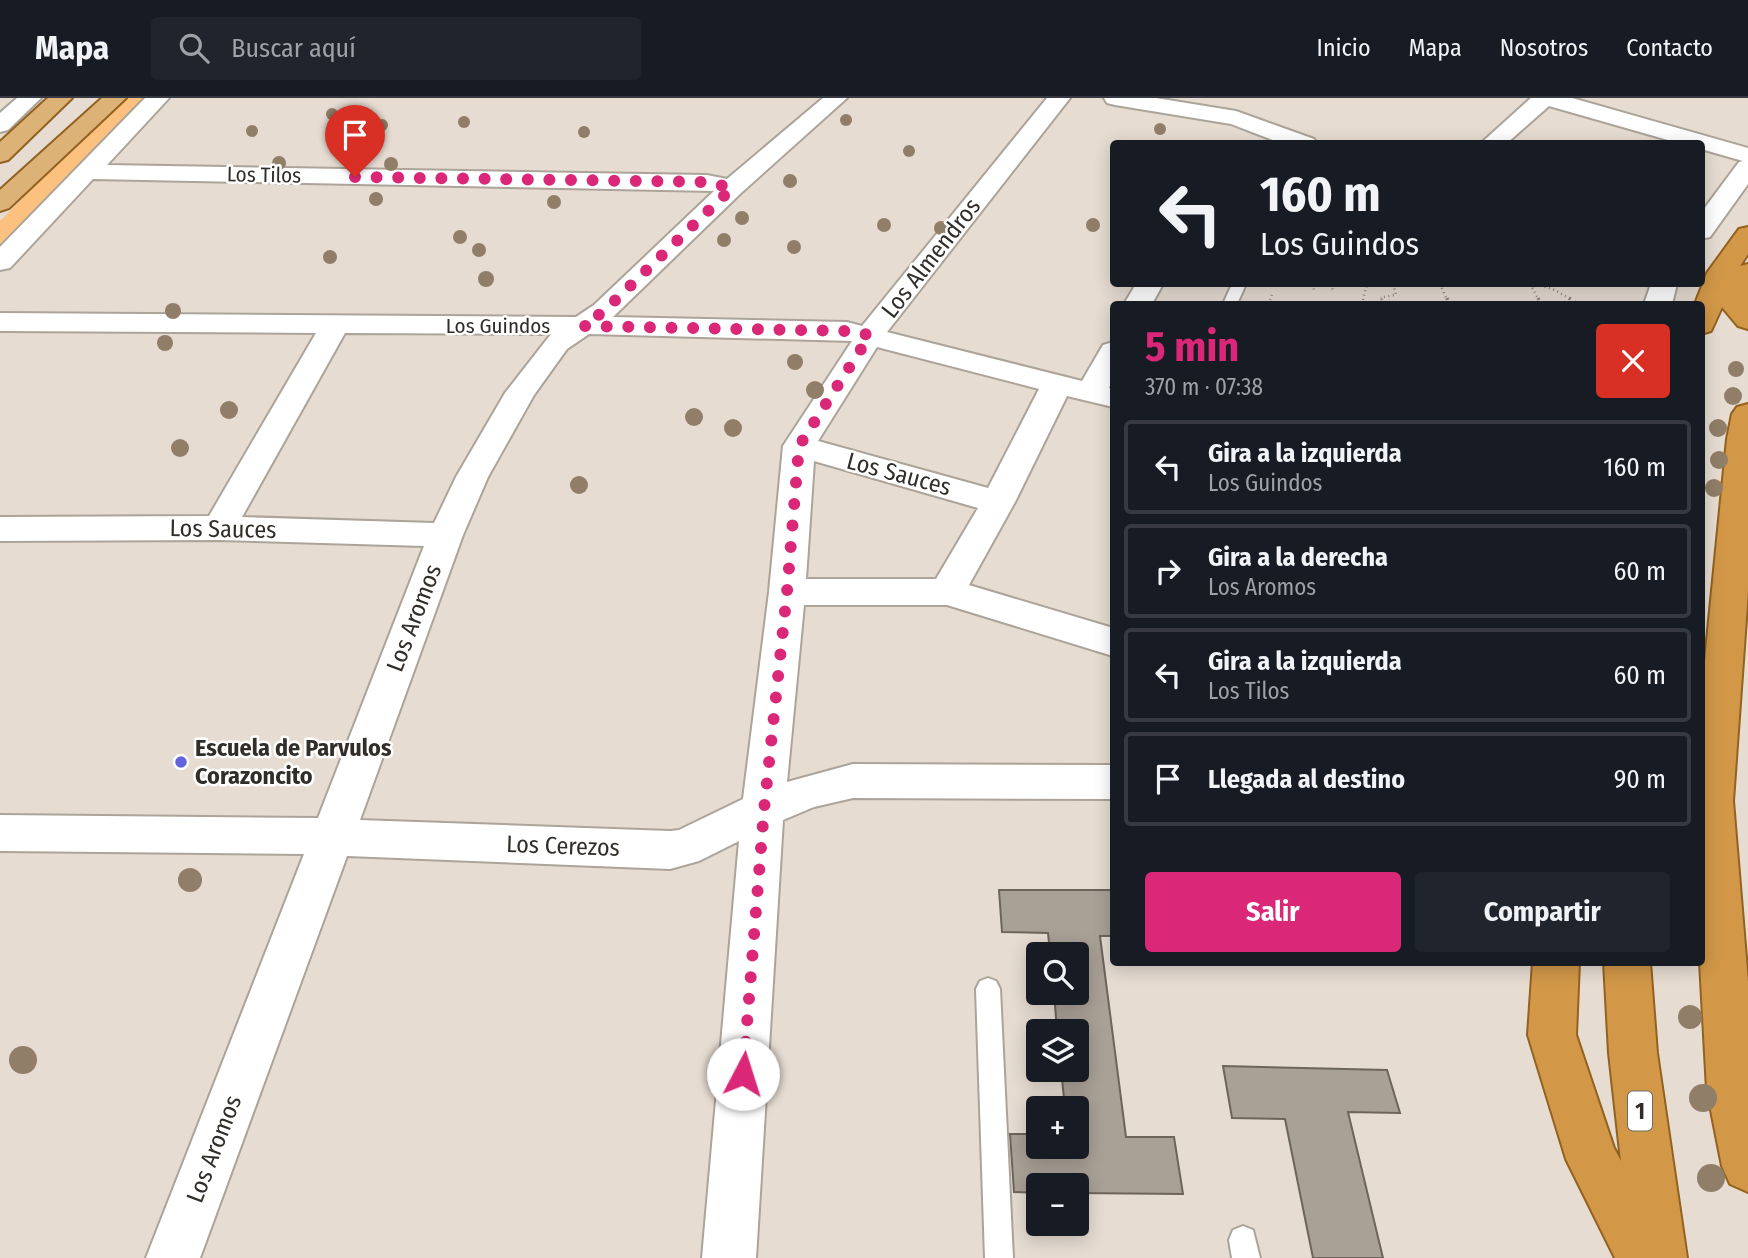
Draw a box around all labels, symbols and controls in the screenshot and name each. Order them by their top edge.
search box [151,17,641,80]
text: Mapa [35,28,109,68]
icon: search [175,29,213,67]
text: Buscar aquí [231,33,356,64]
text: Inicio [1317,34,1371,62]
text: Mapa [1409,34,1462,62]
text: Nosotros [1500,34,1588,62]
text: Contacto [1626,34,1713,62]
pin [325,105,385,177]
icon: arrive [336,116,374,154]
street label: Los Tilos [227,161,301,189]
text: 160 m [1260,165,1381,224]
icon: left [1145,168,1236,259]
street label: Los Almendros [876,193,986,323]
text: Los Guindos [1260,225,1419,263]
street label: Los Guindos [446,313,550,339]
text: 5 min [1145,322,1239,372]
button: close [1596,324,1670,398]
text: 370 m · 07:38 [1145,373,1263,401]
text: Gira a la izquierda [1208,438,1402,469]
street label: Los Sauces [844,447,954,501]
icon: left [1149,448,1187,486]
text: 160 m [1603,452,1666,483]
text: Los Guindos [1208,469,1322,497]
street label: Los Sauces [169,514,277,544]
text: Gira a la derecha [1208,542,1388,573]
icon: right [1149,552,1187,590]
text: 60 m [1613,556,1666,587]
street label: Los Aromos [381,560,447,676]
text: Los Aromos [1208,573,1316,601]
text: Gira a la izquierda [1208,646,1402,677]
icon: left [1149,656,1187,694]
text: 60 m [1613,660,1666,691]
text: Los Tilos [1208,677,1289,705]
place label: Escuela de Parvulos Corazoncito [195,734,392,790]
marker: Escuela de Parvulos Corazoncito [173,754,189,770]
icon: arrive [1149,760,1187,798]
text: Llegada al destino [1208,764,1405,795]
text: 90 m [1614,764,1666,795]
street label: Los Cerezos [506,830,620,862]
button: Salir [1145,872,1401,952]
button: Compartir [1415,872,1670,952]
map controls [1026,942,1089,1236]
button: search [1026,942,1089,1005]
button: layers [1026,1019,1089,1082]
position arrow [706,1037,780,1111]
street label: Los Aromos [181,1091,247,1207]
road number: 1 [1628,1092,1652,1130]
button: + [1026,1096,1089,1159]
button: − [1026,1173,1089,1236]

